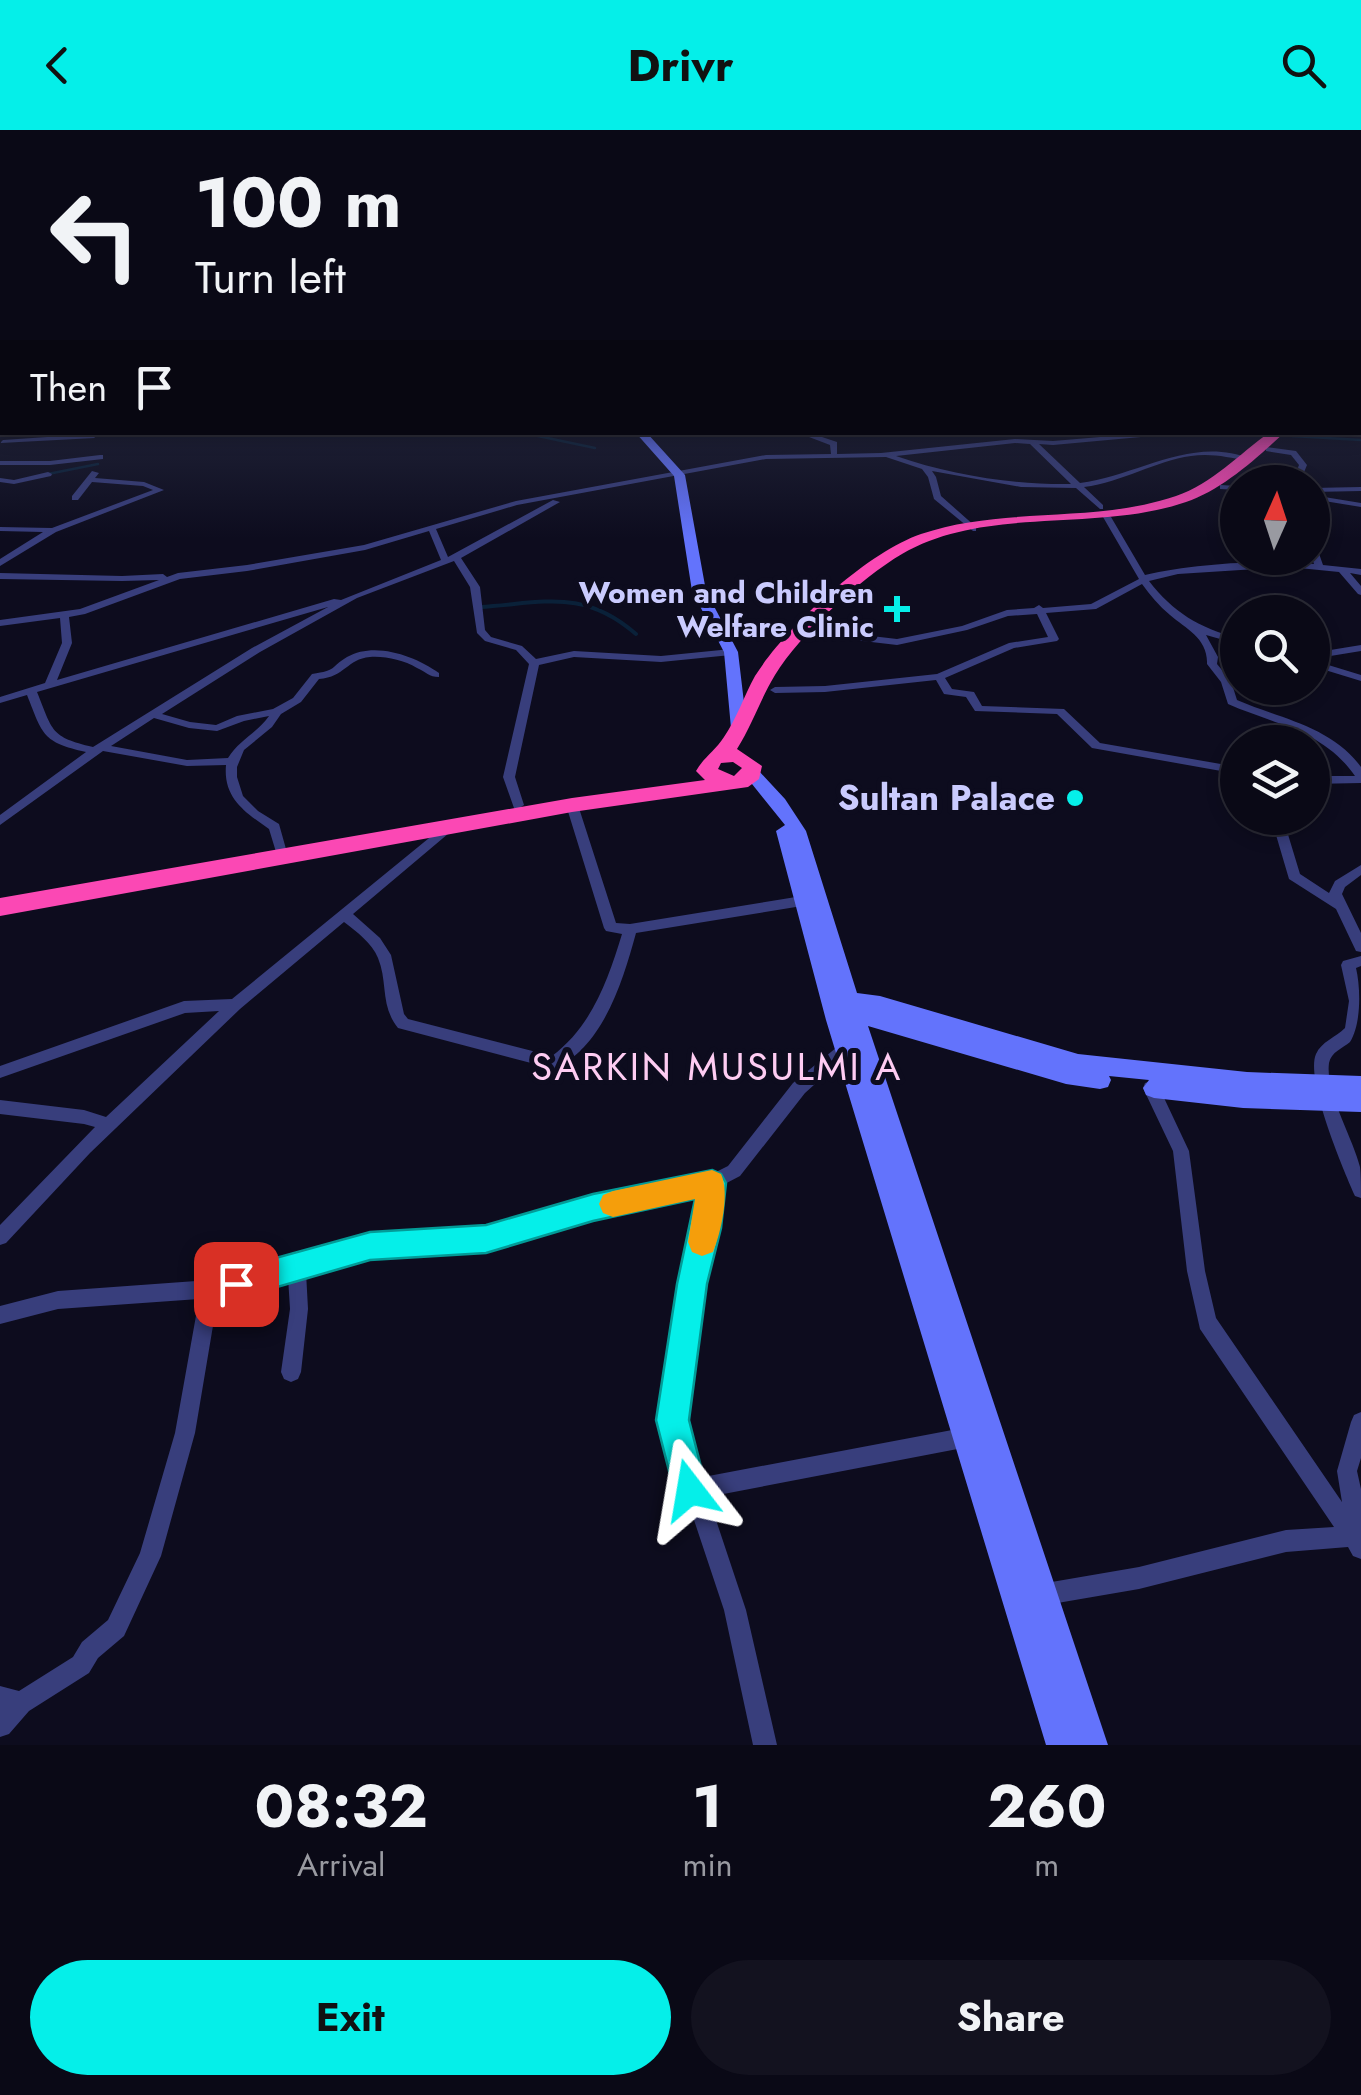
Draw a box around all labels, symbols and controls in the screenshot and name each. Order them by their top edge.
text: Drivr [627,33,734,98]
icon: back [30,38,85,93]
icon: search [1276,38,1331,93]
text: 100 m [195,152,402,253]
icon: left [30,170,160,300]
text: Turn left [195,245,346,310]
text: Then [30,360,107,415]
icon: arrive [127,360,182,415]
north arrow [1220,465,1330,575]
map controls [1220,465,1330,835]
place label: Women and Children Welfare Clinic [578,571,874,648]
button: search [1220,595,1330,705]
marker: Women and Children Welfare Clinic [884,596,910,622]
button: layers [1220,725,1330,835]
place label: Sultan Palace [838,773,1055,823]
marker: Sultan Palace [1064,787,1086,809]
district label: SARKIN MUSULMI A [531,1039,903,1094]
pin [194,1242,279,1327]
icon: arrive [209,1257,264,1312]
position arrow [638,1438,742,1542]
text: 08:32 [255,1763,428,1850]
text: 1 [692,1763,723,1850]
text: 260 [987,1763,1106,1850]
text: Arrival [297,1842,385,1888]
text: min [682,1842,733,1888]
text: m [1034,1842,1059,1888]
button: Exit [30,1960,671,2075]
button: Share [691,1960,1331,2075]

